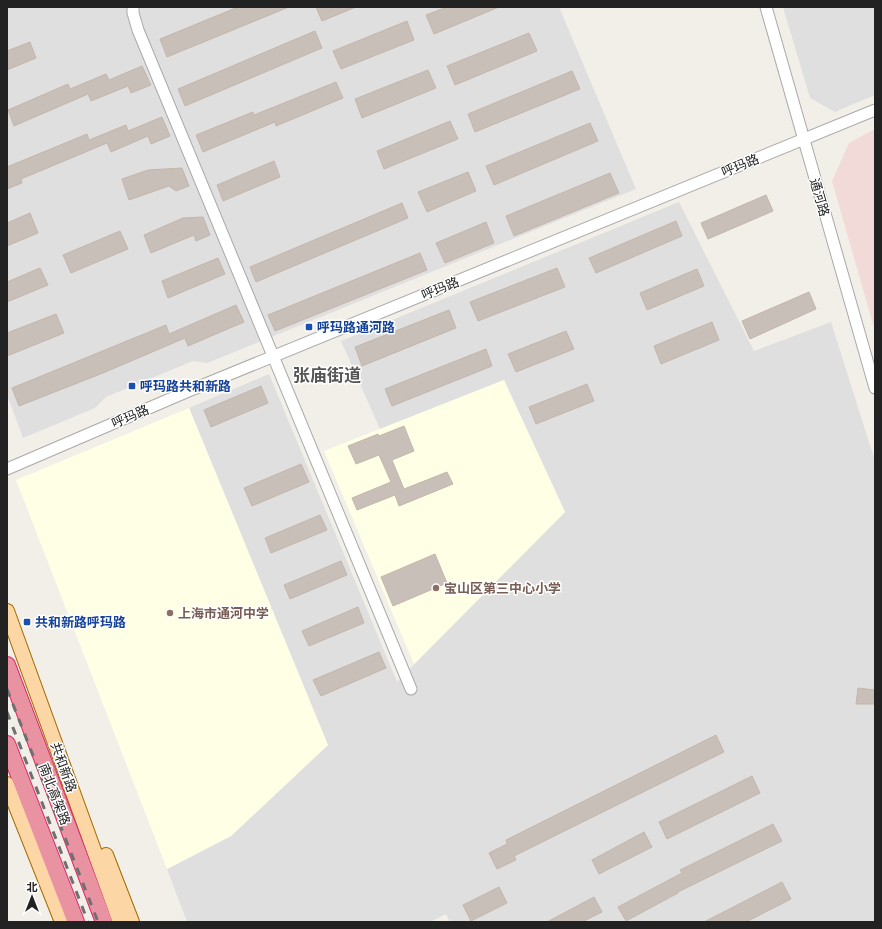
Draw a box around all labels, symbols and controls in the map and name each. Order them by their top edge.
street label: 呼玛路 [719,151,761,180]
street label: 通河路 [807,176,832,218]
street label: 呼玛路 [419,274,461,303]
place label: 呼玛路通河路 [317,320,395,335]
marker: 呼玛路通河路 [304,322,314,332]
district label: 张庙街道 [293,365,361,385]
place label: 呼玛路共和新路 [140,379,231,394]
marker: 呼玛路共和新路 [127,381,137,391]
street label: 呼玛路 [109,402,151,431]
place label: 宝山区第三中心小学 [444,581,561,596]
marker: 宝山区第三中心小学 [431,583,441,593]
place label: 上海市通河中学 [178,606,269,621]
marker: 上海市通河中学 [165,608,175,618]
place label: 共和新路呼玛路 [35,615,126,630]
marker: 共和新路呼玛路 [22,617,32,627]
street label: 共和新路 [48,740,79,794]
street label: 南北高架路 [36,761,73,827]
north arrow [12,877,52,917]
text: 北 [27,881,38,894]

